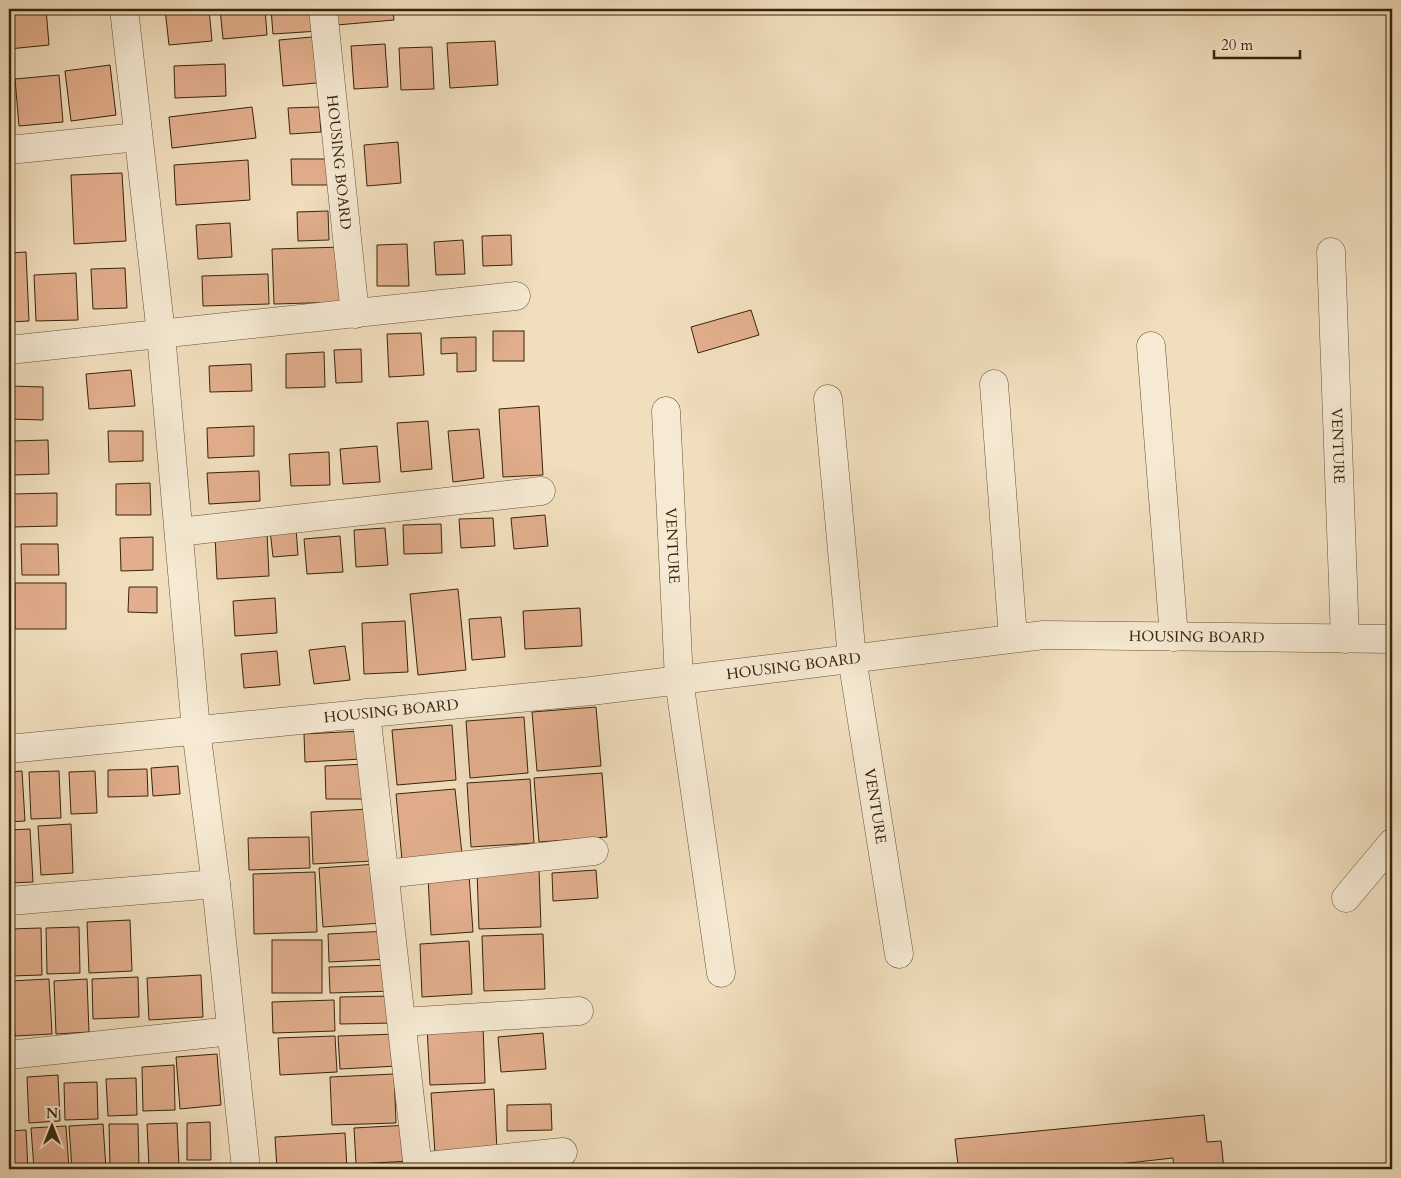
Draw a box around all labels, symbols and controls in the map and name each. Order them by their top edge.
scale bar [1214,28,1300,60]
text: 20 m [1221,35,1253,55]
street label: HOUSING BOARD [322,94,356,231]
street label: VENTURE [1327,408,1349,484]
street label: VENTURE [661,507,684,584]
street label: HOUSING BOARD [1129,626,1265,648]
street label: HOUSING BOARD [725,648,862,684]
street label: HOUSING BOARD [323,694,460,728]
street label: VENTURE [860,767,891,845]
north arrow [28,1100,78,1150]
text: N [46,1104,58,1123]

